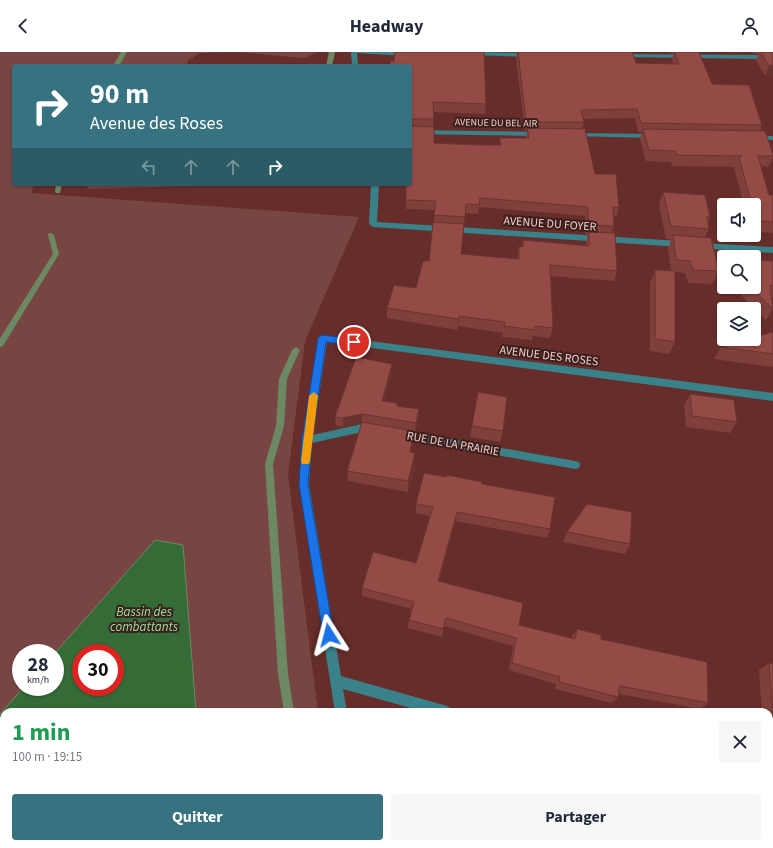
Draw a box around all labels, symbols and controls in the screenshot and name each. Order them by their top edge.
text: Headway [350,14,423,39]
icon: back [12,15,34,37]
icon: person [739,15,761,37]
text: 90 m [90,74,149,114]
icon: right [24,80,76,132]
text: Avenue des Roses [90,111,223,136]
street label: AVENUE DU BEL AIR [455,115,538,131]
icon: left [138,156,160,178]
icon: ahead [180,156,202,178]
icon: ahead [222,156,244,178]
icon: right [264,156,286,178]
map controls [717,198,761,346]
button: sound [717,198,761,242]
street label: AVENUE DU FOYER [503,212,597,236]
button: search [717,250,761,294]
button: layers [717,302,761,346]
pin [337,325,371,359]
icon: arrive [343,331,365,353]
street label: AVENUE DES ROSES [499,341,599,371]
street label: RUE DE LA PRAIRIE [405,427,501,461]
water label: Bassin des combattants [110,603,178,636]
position arrow [308,614,350,656]
speed limit sign: 30 [72,644,124,696]
text: 28 [27,651,49,679]
text: km/h [27,673,49,687]
text: 1 min [12,715,70,750]
button: close [719,721,761,763]
text: 100 m · 19:15 [12,748,82,766]
button: Quitter [12,794,383,840]
button: Partager [391,794,761,840]

